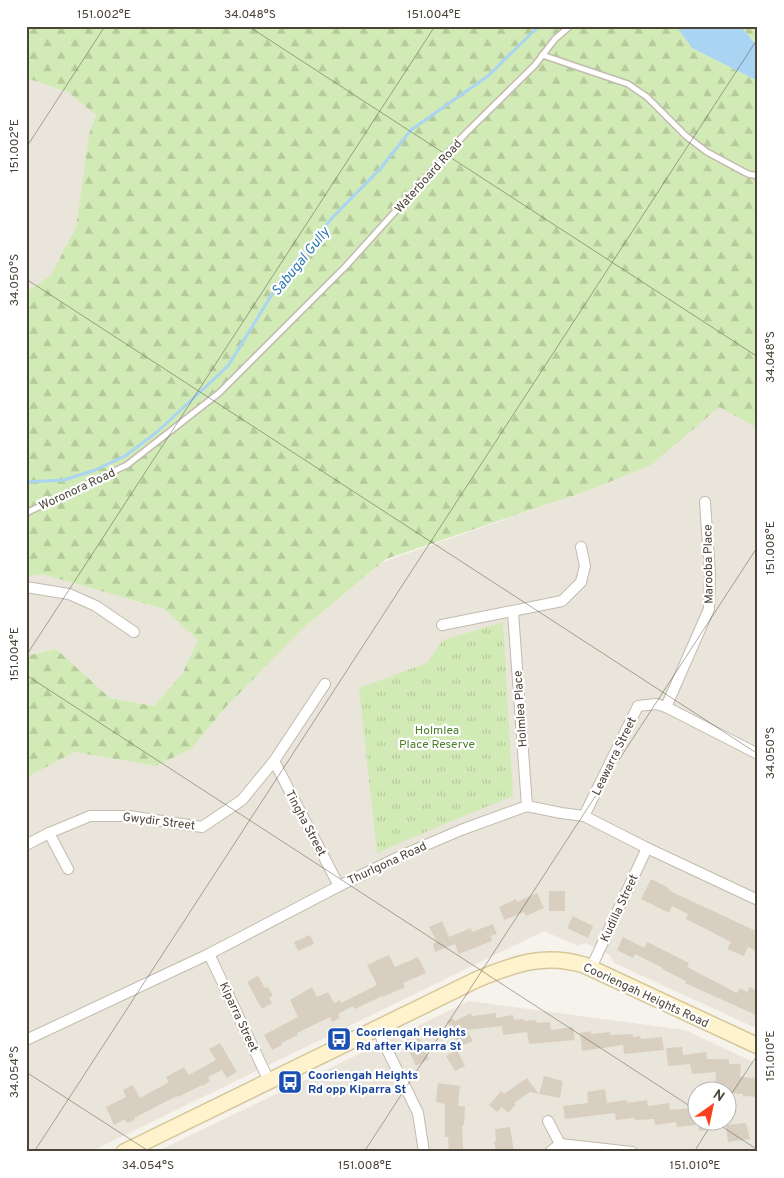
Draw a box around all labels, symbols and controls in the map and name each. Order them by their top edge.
text: 151.002°E [77,7,131,23]
text: 34.048°S [224,7,276,23]
text: 151.004°E [407,7,461,23]
text: 151.002°E [7,119,23,173]
street label: Waterboard Road [392,137,466,217]
water label: Sabugal Gully [268,224,334,300]
text: 34.050°S [7,254,23,306]
text: 34.048°S [763,331,779,383]
street label: Woronora Road [37,465,118,515]
text: 151.008°E [763,521,779,575]
street label: Marooba Place [700,524,718,604]
text: 151.004°E [7,627,23,681]
street label: Holmlea Place [510,670,532,748]
street label: Leawarra Street [589,715,641,798]
park label: Holmlea Place Reserve [399,723,475,753]
text: 34.050°S [763,727,779,779]
street label: Tingha Street [281,788,329,859]
street label: Gwydir Street [122,810,196,834]
street label: Thurlgona Road [345,839,430,889]
street label: Kudilla Street [597,872,643,945]
street label: Cooriengah Heights Road [580,960,711,1032]
street label: Kiparra Street [215,980,261,1055]
place label: Cooriengah Heights Rd after Kiparra St [356,1025,466,1055]
bus stop icon: Cooriengah Heights Rd after Kiparra St [326,1026,352,1052]
text: 151.010°E [763,1030,779,1082]
text: 34.054°S [7,1046,23,1098]
place label: Cooriengah Heights Rd opp Kiparra St [308,1068,418,1098]
bus stop icon: Cooriengah Heights Rd opp Kiparra St [277,1069,303,1095]
north arrow [686,1080,736,1130]
text: N [709,1086,727,1106]
text: 34.054°S [122,1158,174,1174]
text: 151.008°E [338,1158,392,1174]
text: 151.010°E [669,1158,721,1174]

